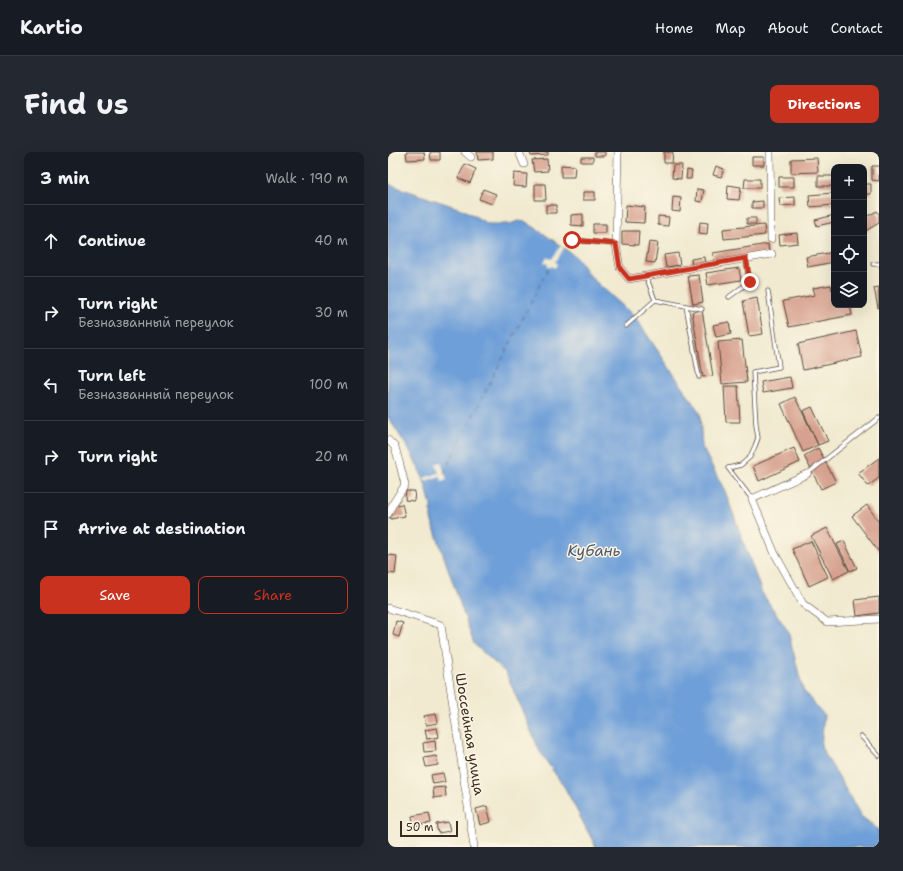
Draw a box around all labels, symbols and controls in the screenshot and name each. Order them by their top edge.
text: Kartio [20,15,83,40]
text: Home [655,19,694,37]
text: Map [716,19,746,37]
text: About [768,19,809,37]
text: Contact [831,19,883,37]
text: Find us [24,85,129,123]
button: Directions [770,85,879,123]
map controls [831,164,867,308]
button: + [831,164,867,200]
text: 3 min [40,167,90,189]
text: Walk · 190 m [266,170,348,187]
button: − [831,200,867,236]
icon: ahead [40,230,62,252]
text: Continue [78,231,146,251]
route start [563,231,581,249]
text: 40 m [314,232,348,249]
button: locate [831,236,867,272]
button: layers [831,272,867,308]
route end [741,273,759,291]
text: Turn right [78,294,158,314]
icon: right [40,302,62,324]
text: 30 m [314,304,348,321]
text: Безназванный переулок [78,314,234,331]
text: Turn left [78,366,146,386]
icon: left [40,374,62,396]
text: 100 m [309,376,348,393]
text: Безназванный переулок [78,386,234,403]
icon: right [40,446,62,468]
text: Turn right [78,447,158,467]
text: 20 m [315,448,348,465]
icon: arrive [40,518,62,540]
text: Arrive at destination [78,519,246,539]
water label: Кубань [568,541,621,561]
button: Save [40,576,190,614]
button: Share [198,576,348,614]
street label: Шоссейная улица [451,671,489,797]
scale bar [400,819,458,838]
text: 50 m [406,820,434,835]

